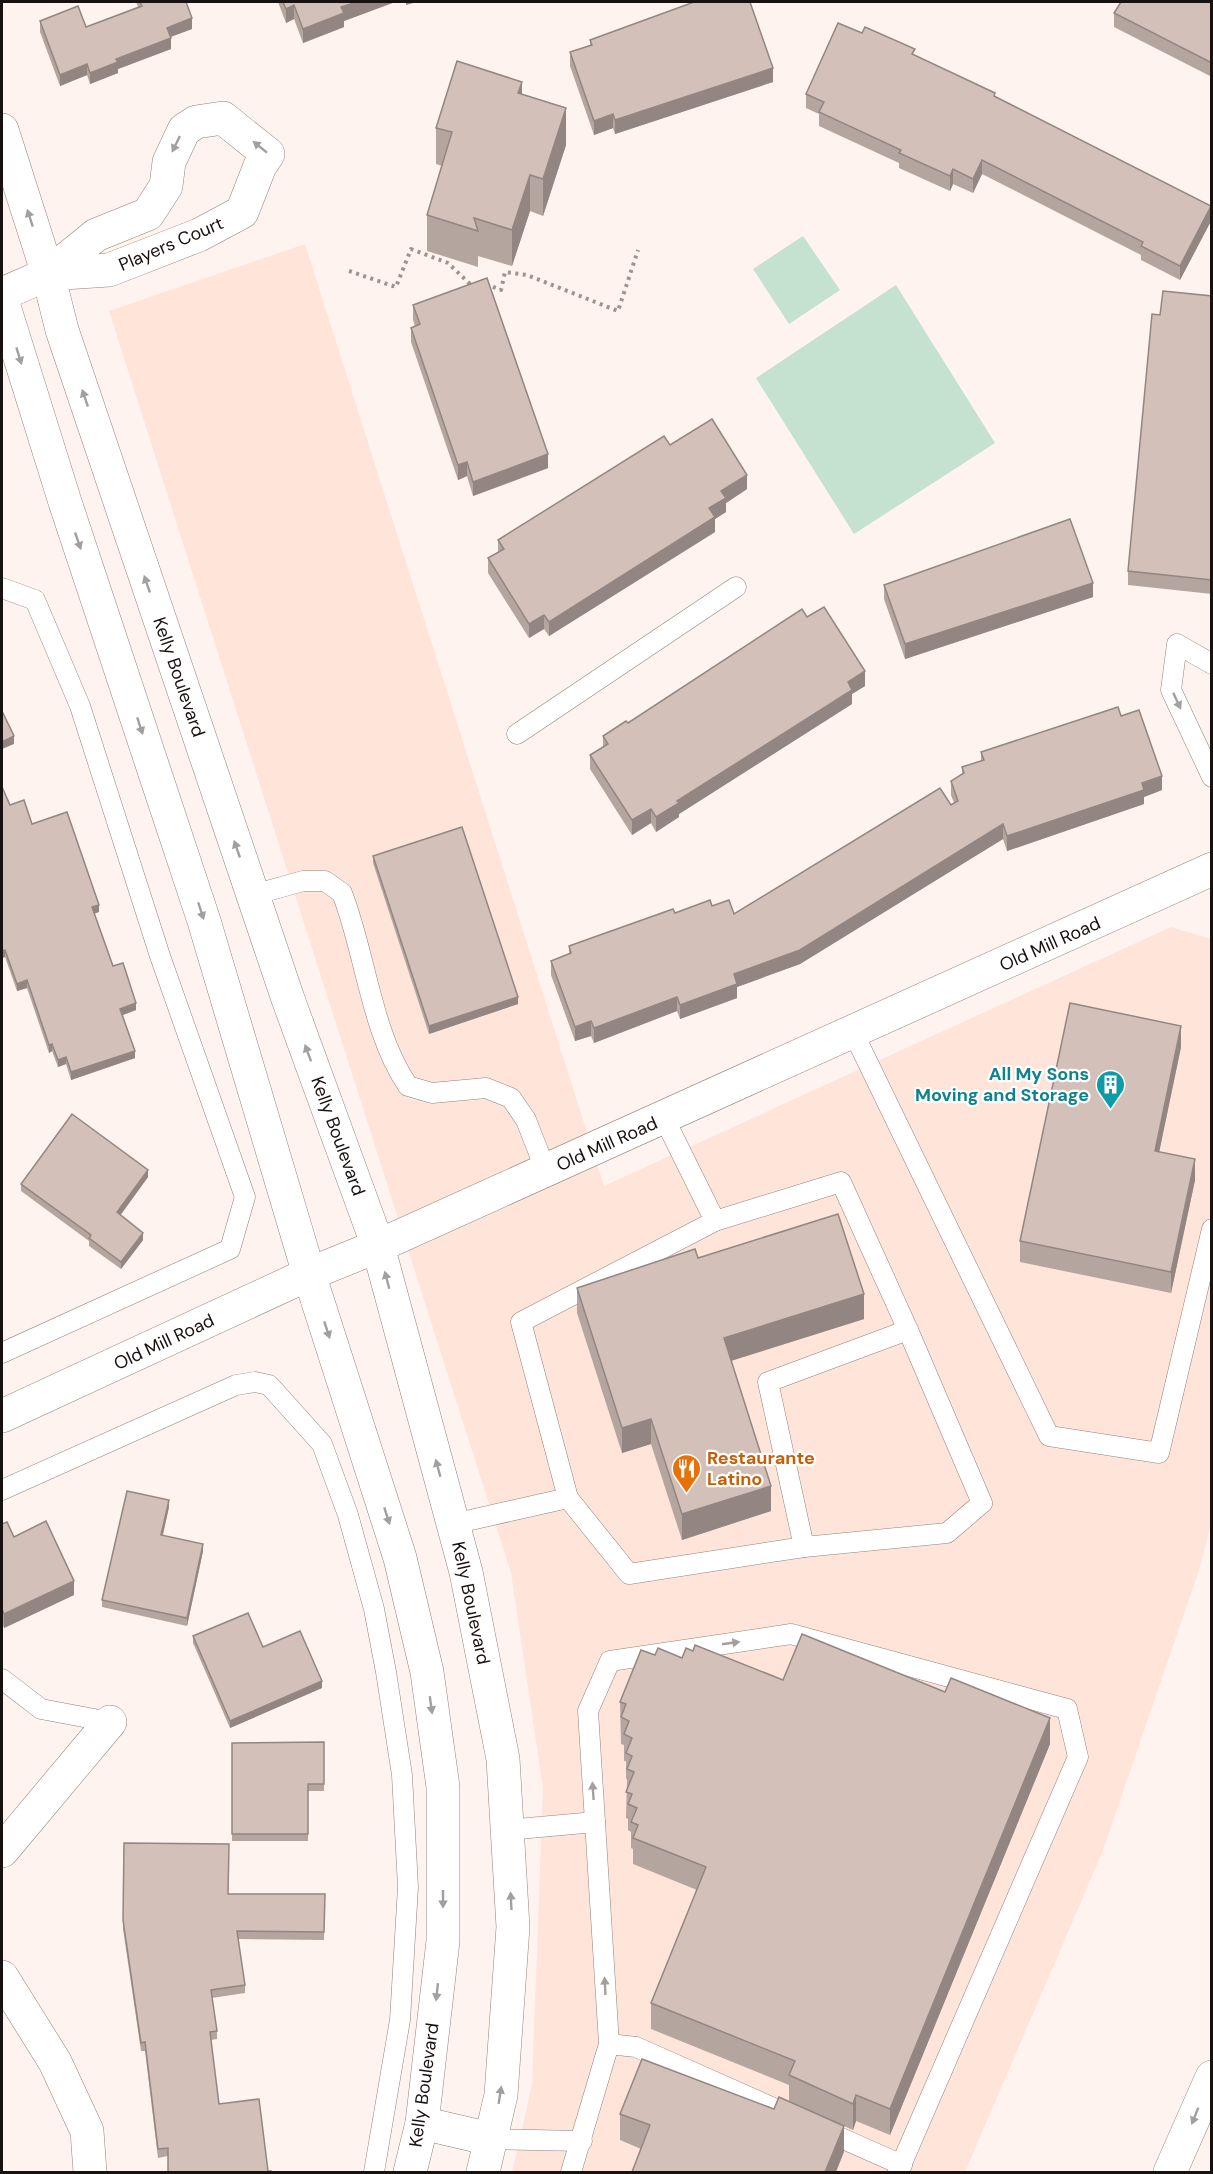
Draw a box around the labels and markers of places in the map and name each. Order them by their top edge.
place label: All My Sons Moving and Storage [915,1062,1089,1107]
building icon: All My Sons Moving and Storage [1094,1068,1126,1110]
place label: Restaurante Latino [707,1446,815,1491]
restaurant icon: Restaurante Latino [670,1452,702,1494]

